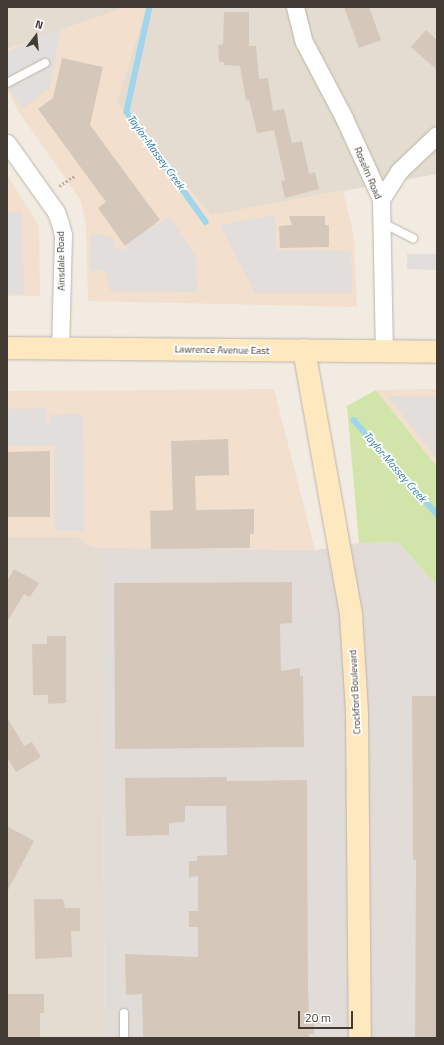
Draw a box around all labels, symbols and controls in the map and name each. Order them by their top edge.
north arrow [16,16,56,56]
text: N [33,16,45,33]
water label: Taylor-Massey Creek [124,112,188,192]
street label: Roselm Road [352,145,384,201]
street label: Ainsdale Road [54,231,68,291]
street label: Lawrence Avenue East [174,343,270,357]
water label: Taylor-Massey Creek [361,429,429,505]
street label: Crockford Boulevard [347,649,363,735]
scale bar [300,1003,355,1029]
text: 20 m [305,1008,331,1027]

